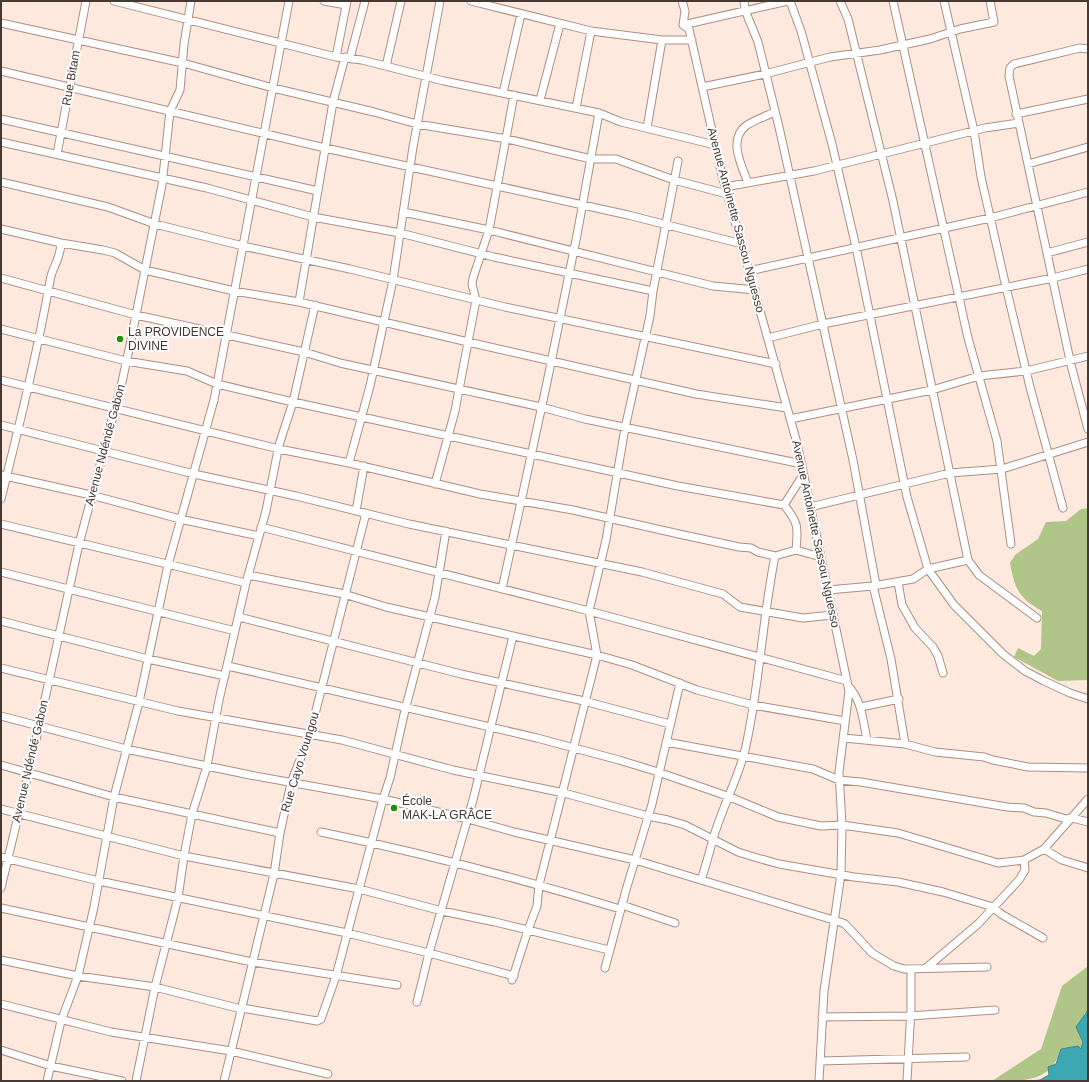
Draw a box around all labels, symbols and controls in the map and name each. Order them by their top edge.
street label: Rue Bitam [59,49,83,107]
street label: Avenue Antoinette Sassou Nguesso [704,126,768,314]
place label: La PROVIDENCE DIVINE [128,325,224,353]
marker: La PROVIDENCE DIVINE [115,334,125,344]
street label: Avenue Ndéndé Gabon [82,383,128,507]
street label: Avenue Antoinette Sassou Nguesso [789,439,843,629]
street label: Avenue Ndéndé Gabon [9,698,51,824]
street label: Rue Cayo Voungou [278,710,322,814]
place label: École MAK-LA GRÂCE [402,793,492,822]
marker: École MAK-LA GRÂCE [389,803,399,813]

